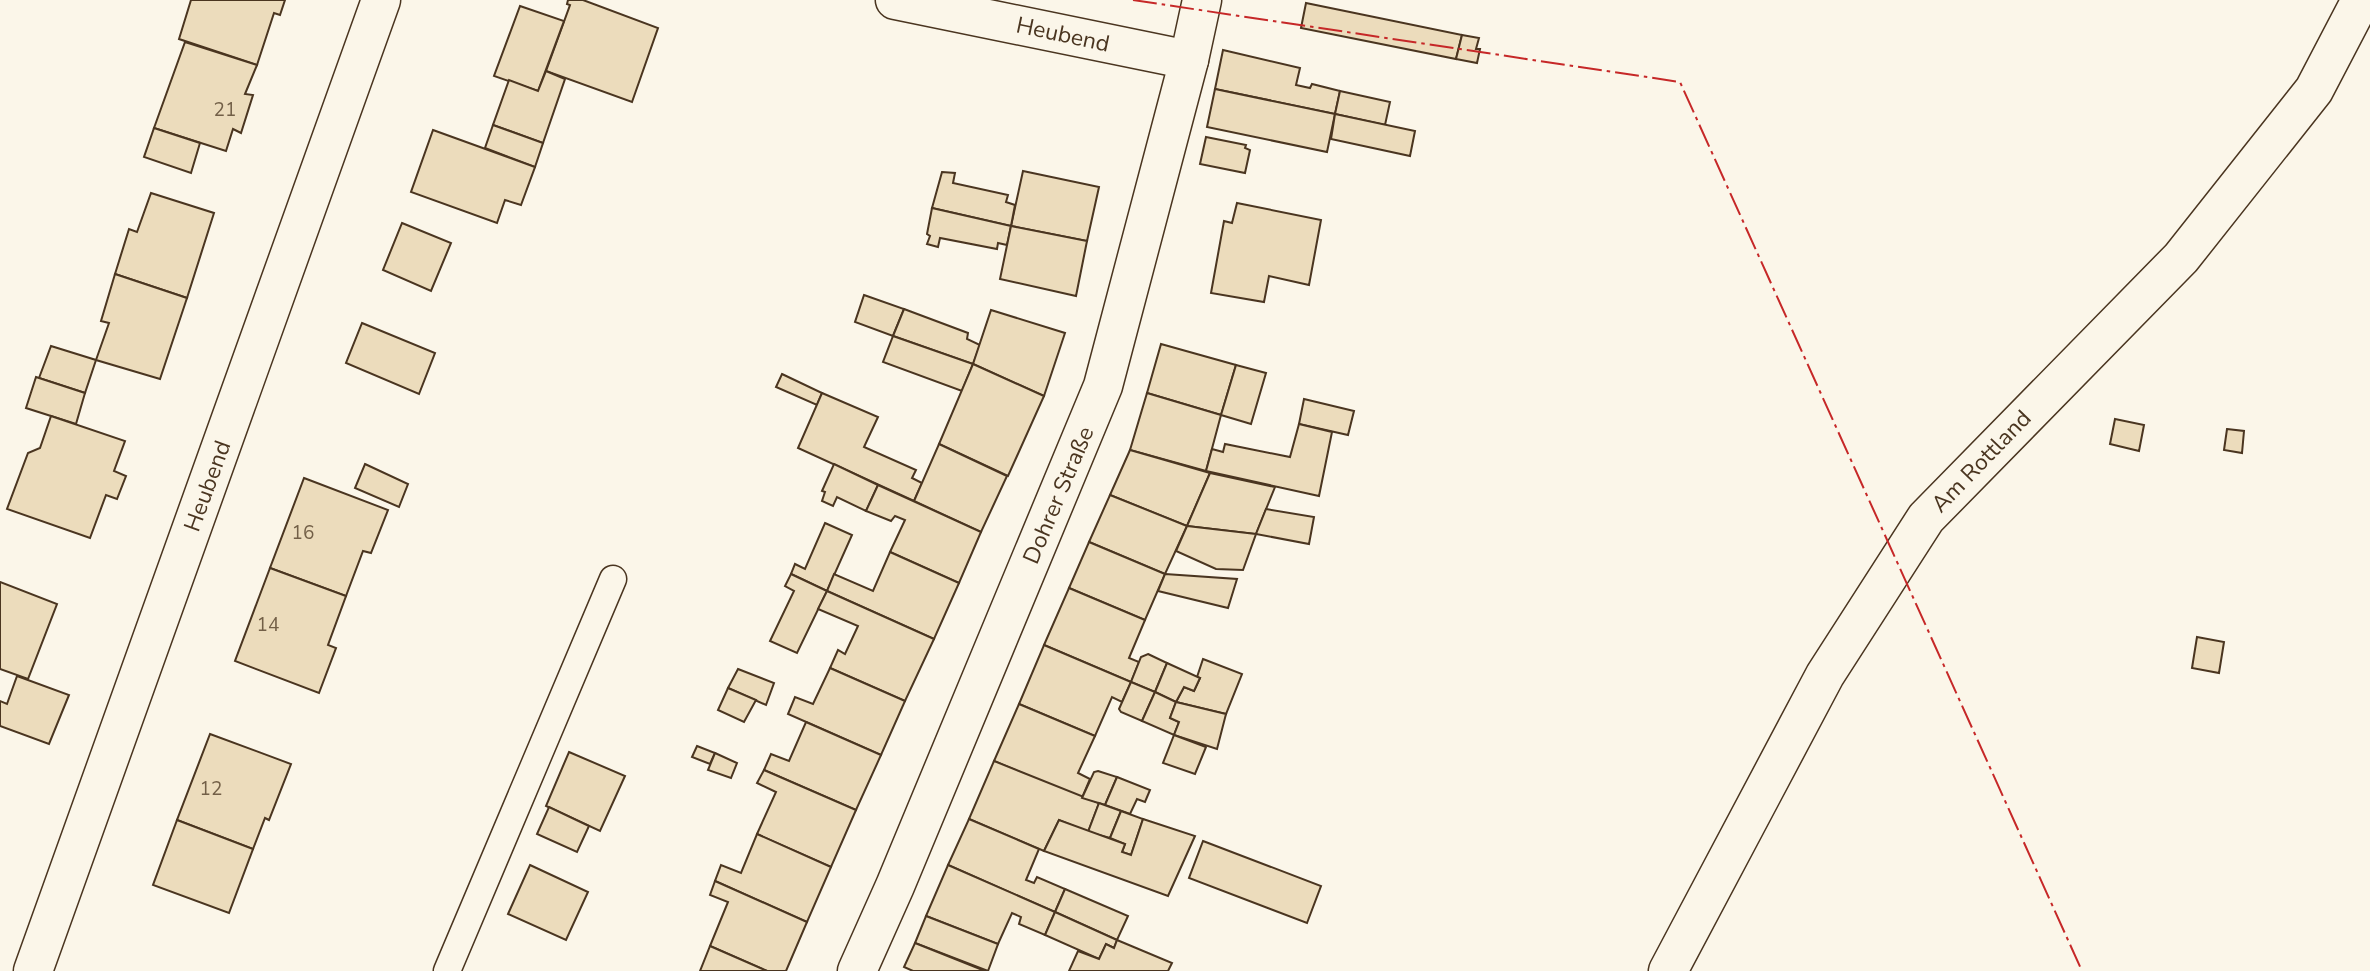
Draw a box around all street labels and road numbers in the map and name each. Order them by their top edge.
street label: Heubend [1013,9,1112,60]
street label: Am Rottland [1925,403,2038,519]
street label: Dohrer Straße [1016,422,1101,569]
street label: Heubend [177,436,238,536]

